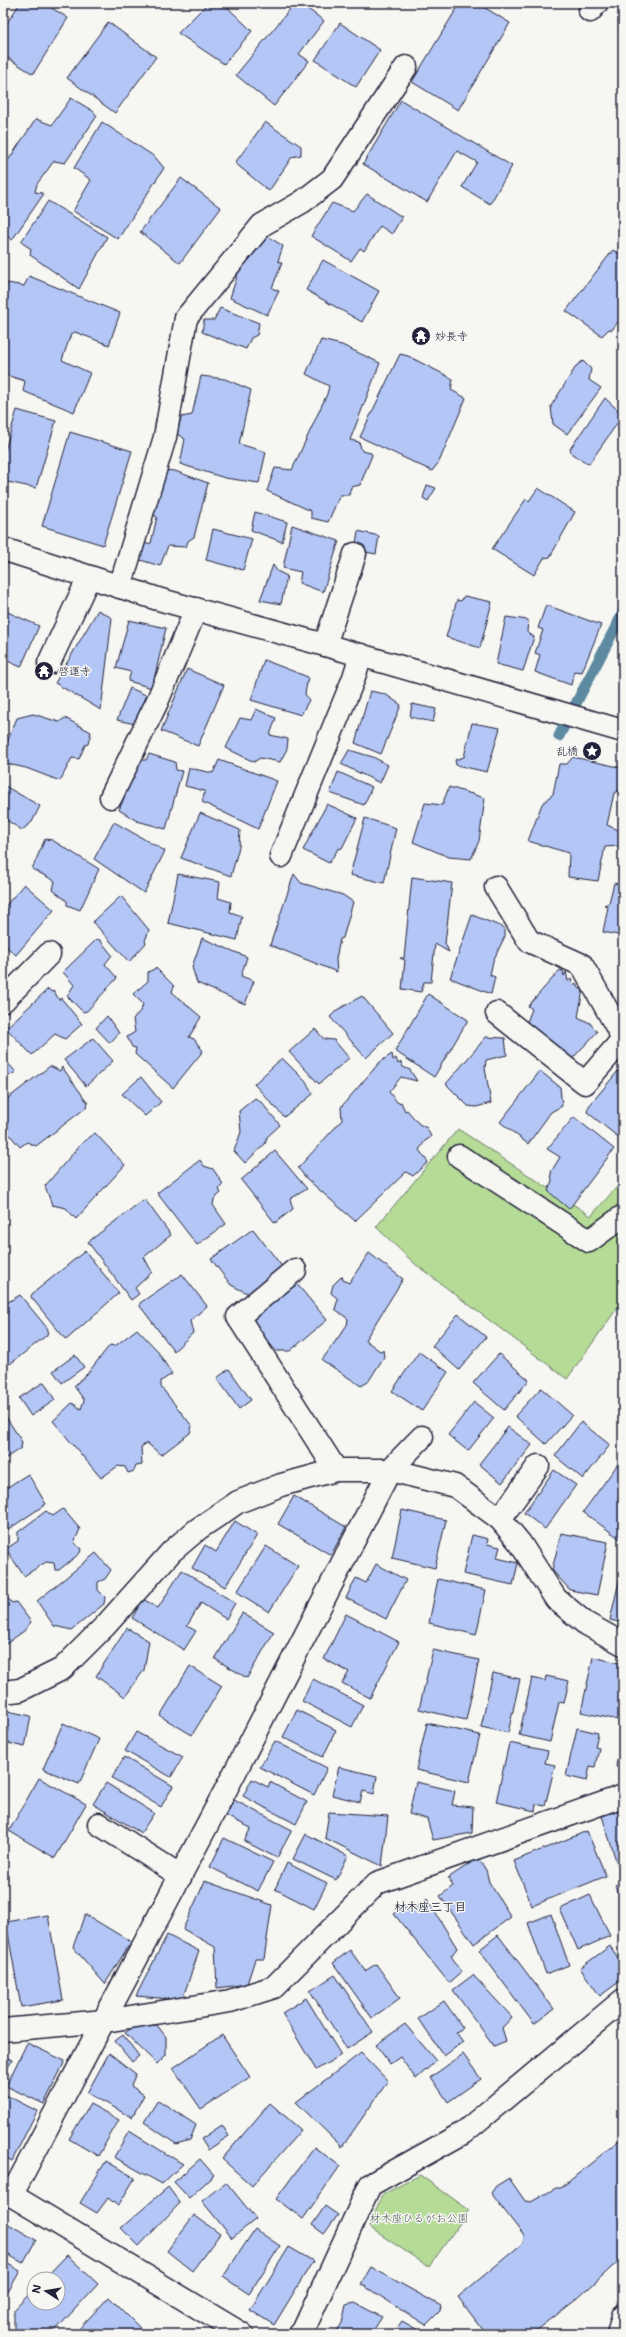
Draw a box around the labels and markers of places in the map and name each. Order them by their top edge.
temple icon: 妙長寺 [410,325,432,347]
place label: 妙長寺 [435,329,468,344]
temple icon: 啓運寺 [33,660,55,682]
place label: 啓運寺 [58,664,91,679]
place icon: 乱橋 [581,740,603,762]
place label: 乱橋 [556,744,578,759]

